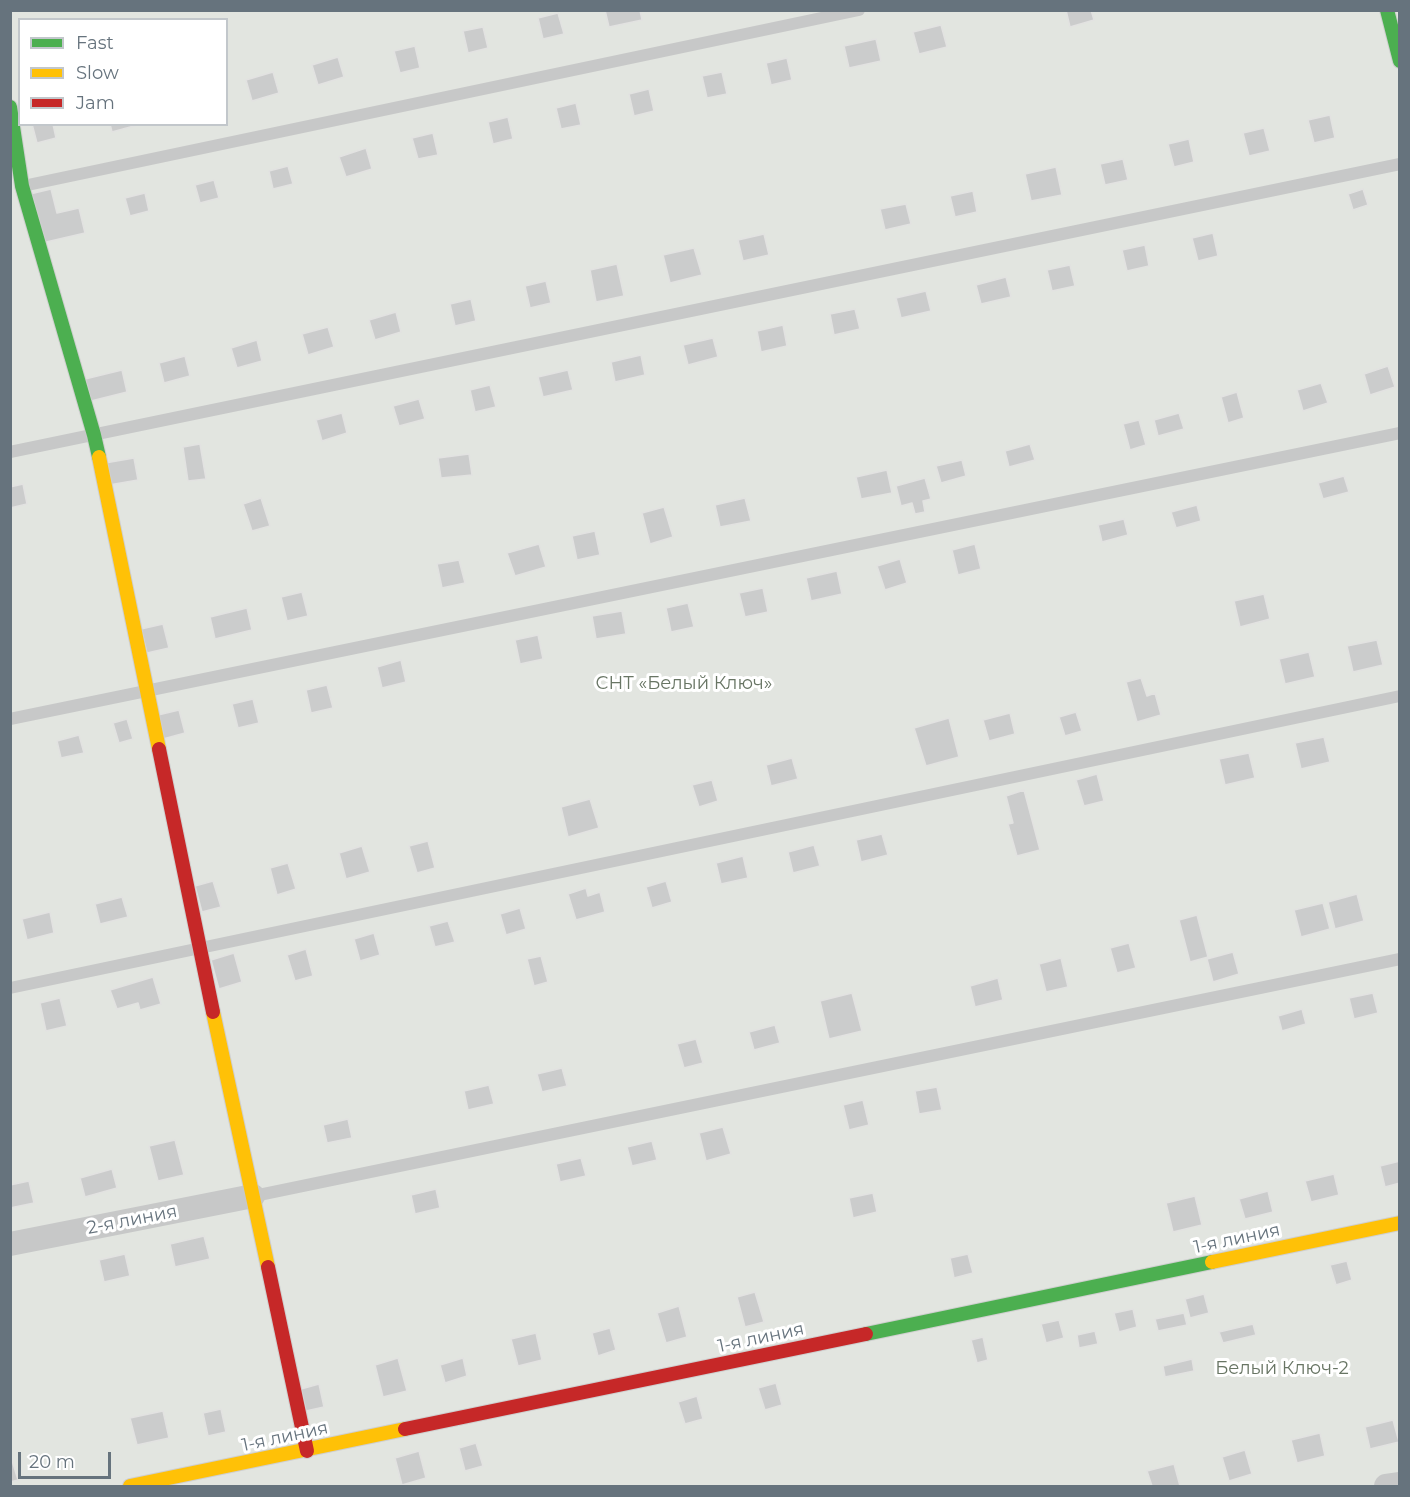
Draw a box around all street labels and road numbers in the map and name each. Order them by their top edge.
street label: 2-я линия [85,1201,179,1239]
street label: 1-я линия [1192,1219,1282,1259]
street label: 1-я линия [716,1318,806,1358]
street label: 1-я линия [240,1417,330,1457]

